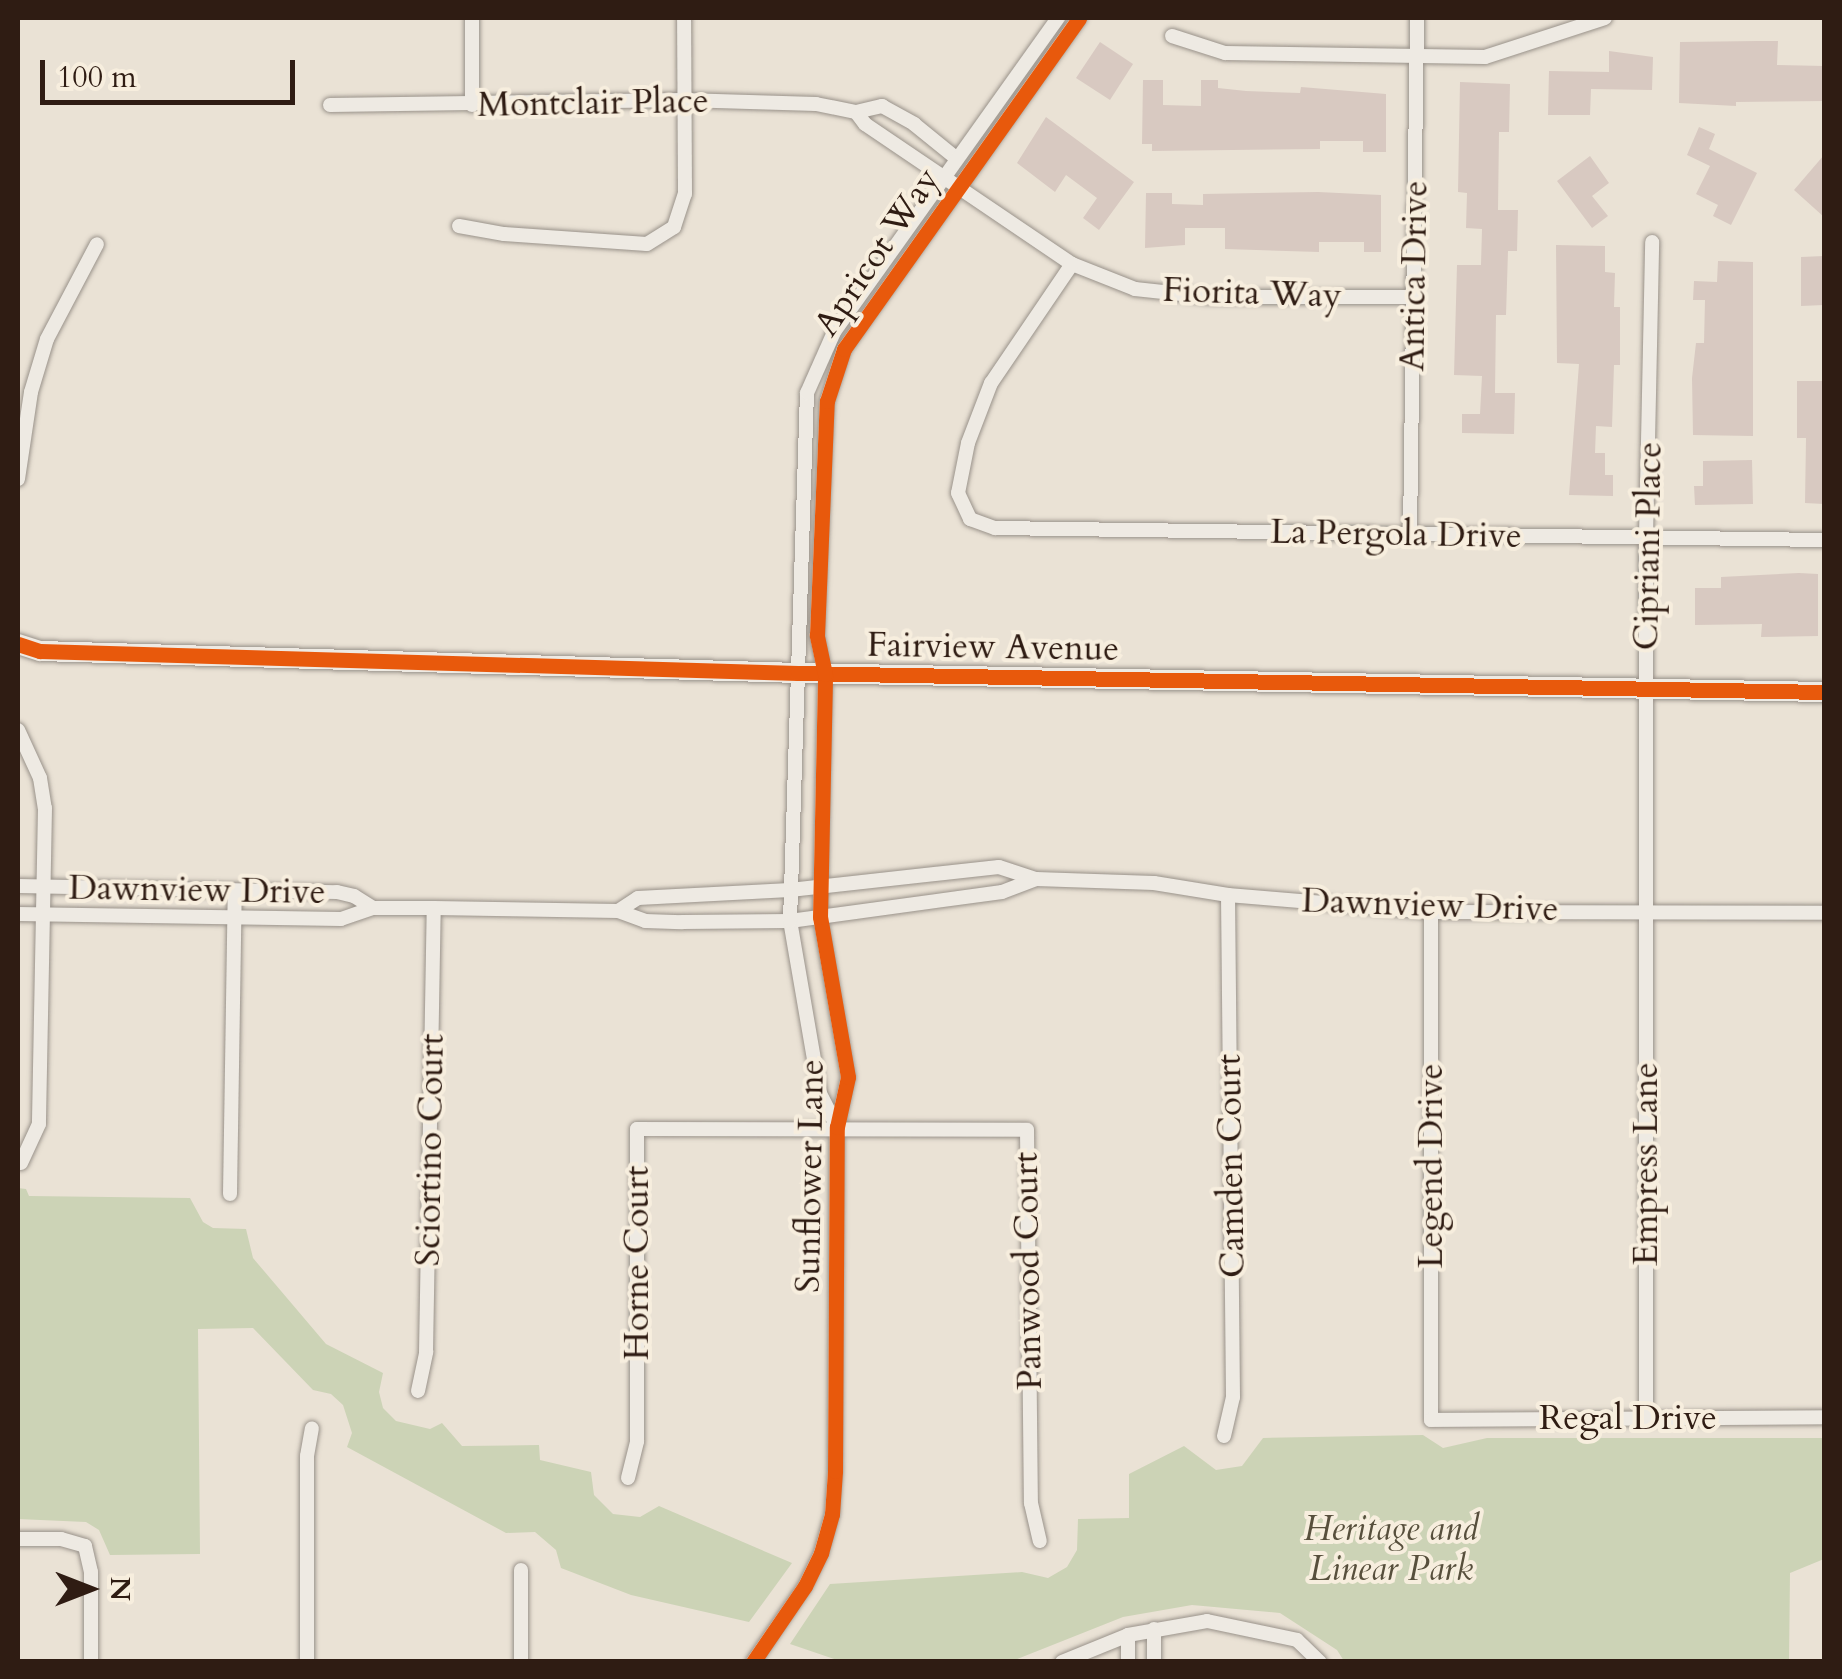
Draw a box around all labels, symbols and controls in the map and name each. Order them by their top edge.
scale bar [45,40,300,102]
text: 100 m [57,57,137,98]
street label: Montclair Place [477,80,709,126]
street label: Apricot Way [805,160,949,344]
street label: Antica Drive [1391,180,1437,372]
street label: Fiorita Way [1162,269,1342,317]
street label: Cipriani Place [1625,441,1671,651]
street label: La Pergola Drive [1270,511,1522,557]
street label: Fairview Avenue [867,624,1119,670]
street label: Dawnview Drive [68,867,326,913]
street label: Dawnview Drive [1301,880,1559,930]
street label: Sciortino Court [407,1033,453,1267]
street label: Camden Court [1208,1054,1254,1278]
street label: Sunflower Lane [787,1059,833,1293]
street label: Empress Lane [1625,1062,1667,1266]
street label: Legend Drive [1410,1063,1452,1269]
street label: Panwood Court [1005,1151,1051,1391]
street label: Horne Court [616,1166,658,1360]
street label: Regal Drive [1539,1397,1717,1439]
park label: Heritage and Linear Park [1304,1508,1478,1590]
north arrow [40,1539,140,1639]
text: N [101,1577,139,1601]

